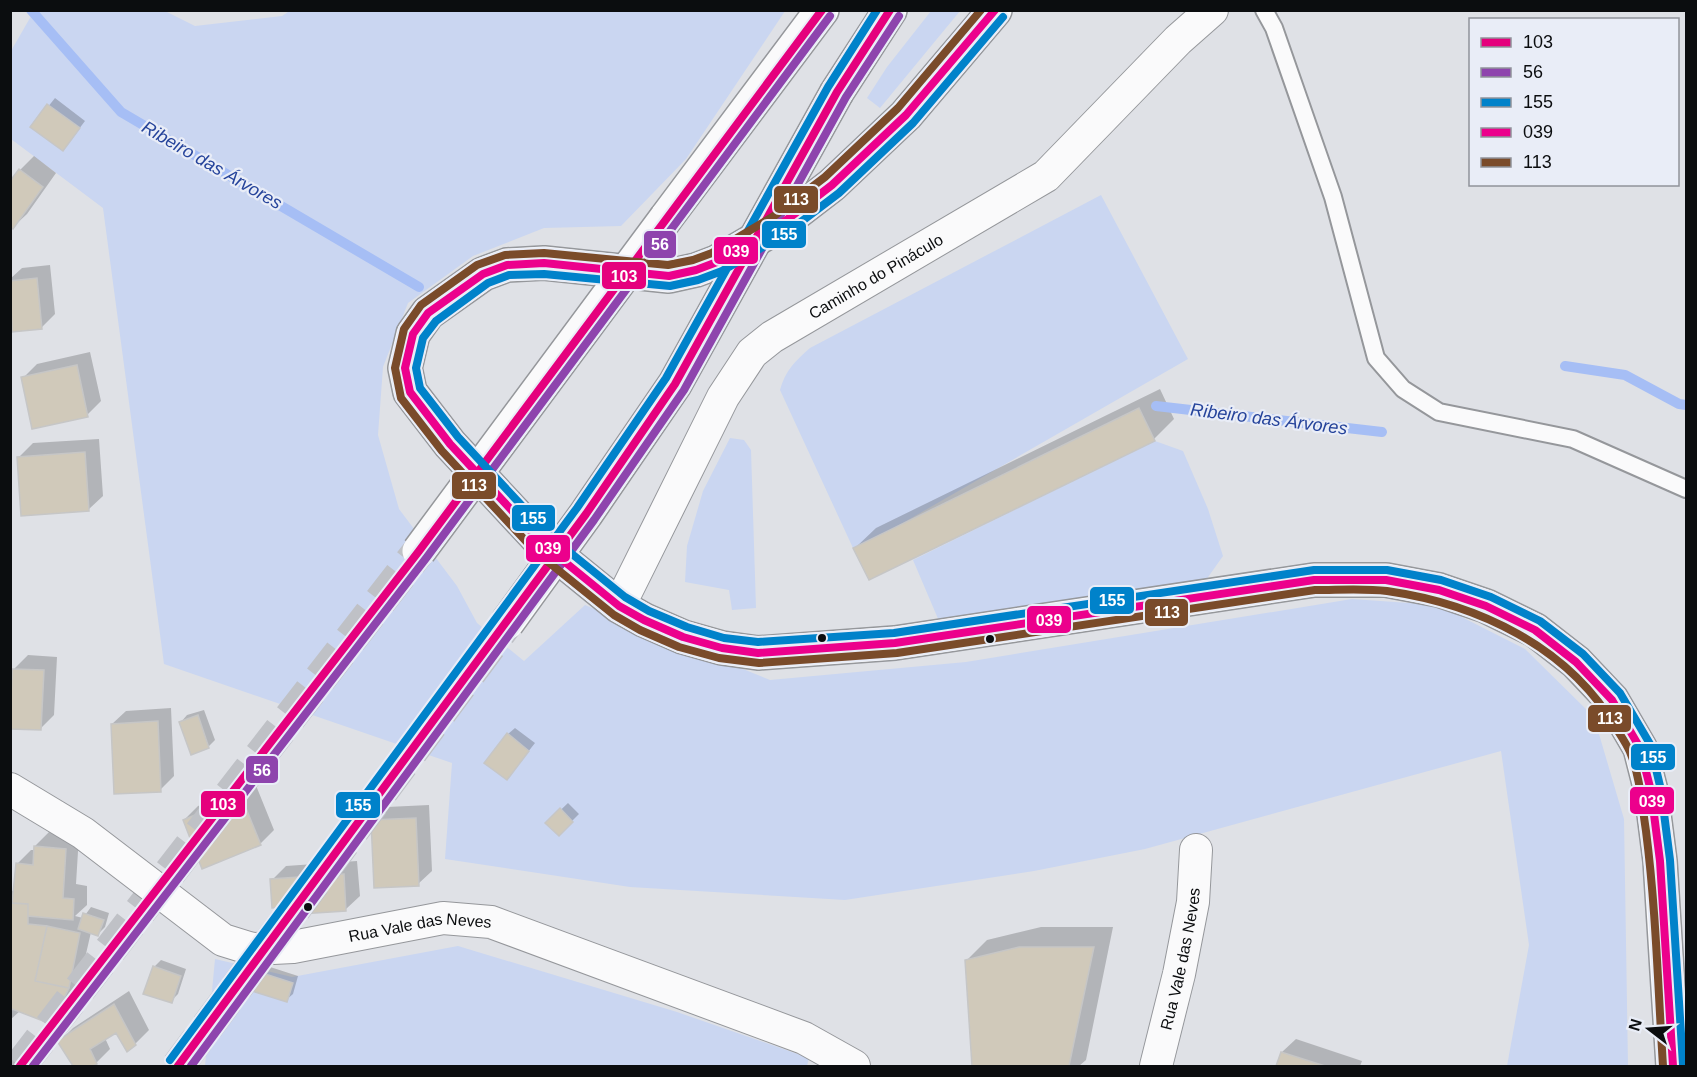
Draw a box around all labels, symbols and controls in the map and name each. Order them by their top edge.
legend [1469,18,1679,186]
text: 103 [1523,32,1553,52]
text: 56 [1523,62,1543,82]
text: 155 [1523,92,1553,112]
water label: Ribeiro das Árvores [139,117,285,213]
text: 039 [1523,122,1553,142]
text: 113 [1523,152,1552,172]
line badge: 113 [773,185,819,214]
text: 113 [783,191,809,208]
line badge: 155 [761,220,807,249]
text: 155 [771,226,797,243]
line badge: 56 [643,230,677,259]
street label: Caminho do Pináculo [806,231,946,322]
text: 56 [651,236,669,253]
line badge: 039 [713,236,759,265]
text: 039 [723,243,749,260]
line badge: 103 [601,261,647,290]
text: 103 [611,268,637,285]
water label: Ribeiro das Árvores [1189,399,1349,439]
line badge: 113 [451,471,497,500]
text: 113 [461,477,487,494]
line badge: 155 [511,504,556,532]
text: 155 [520,510,546,527]
line badge: 039 [525,534,571,563]
text: 039 [535,540,561,557]
line badge: 155 [1089,586,1135,615]
text: 155 [1099,592,1125,609]
line badge: 113 [1144,598,1189,627]
text: 113 [1154,604,1180,621]
line badge: 039 [1026,605,1072,634]
text: 039 [1036,612,1062,629]
unlabelled marker [816,632,828,644]
unlabelled marker [984,633,996,645]
line badge: 113 [1587,704,1632,733]
text: 113 [1597,710,1623,727]
line badge: 155 [1630,743,1676,771]
text: 155 [1640,749,1666,766]
line badge: 56 [245,755,279,784]
text: 56 [253,762,271,779]
line badge: 039 [1629,786,1675,815]
line badge: 103 [200,790,246,818]
line badge: 155 [335,791,381,819]
text: 039 [1639,793,1665,810]
text: 103 [210,796,236,813]
text: 155 [345,797,371,814]
street label: Rua Vale das Neves [1157,887,1203,1032]
unlabelled marker [302,901,314,913]
street label: Rua Vale das Neves [347,910,492,945]
north arrow [1619,999,1679,1059]
text: N [1625,1017,1645,1033]

